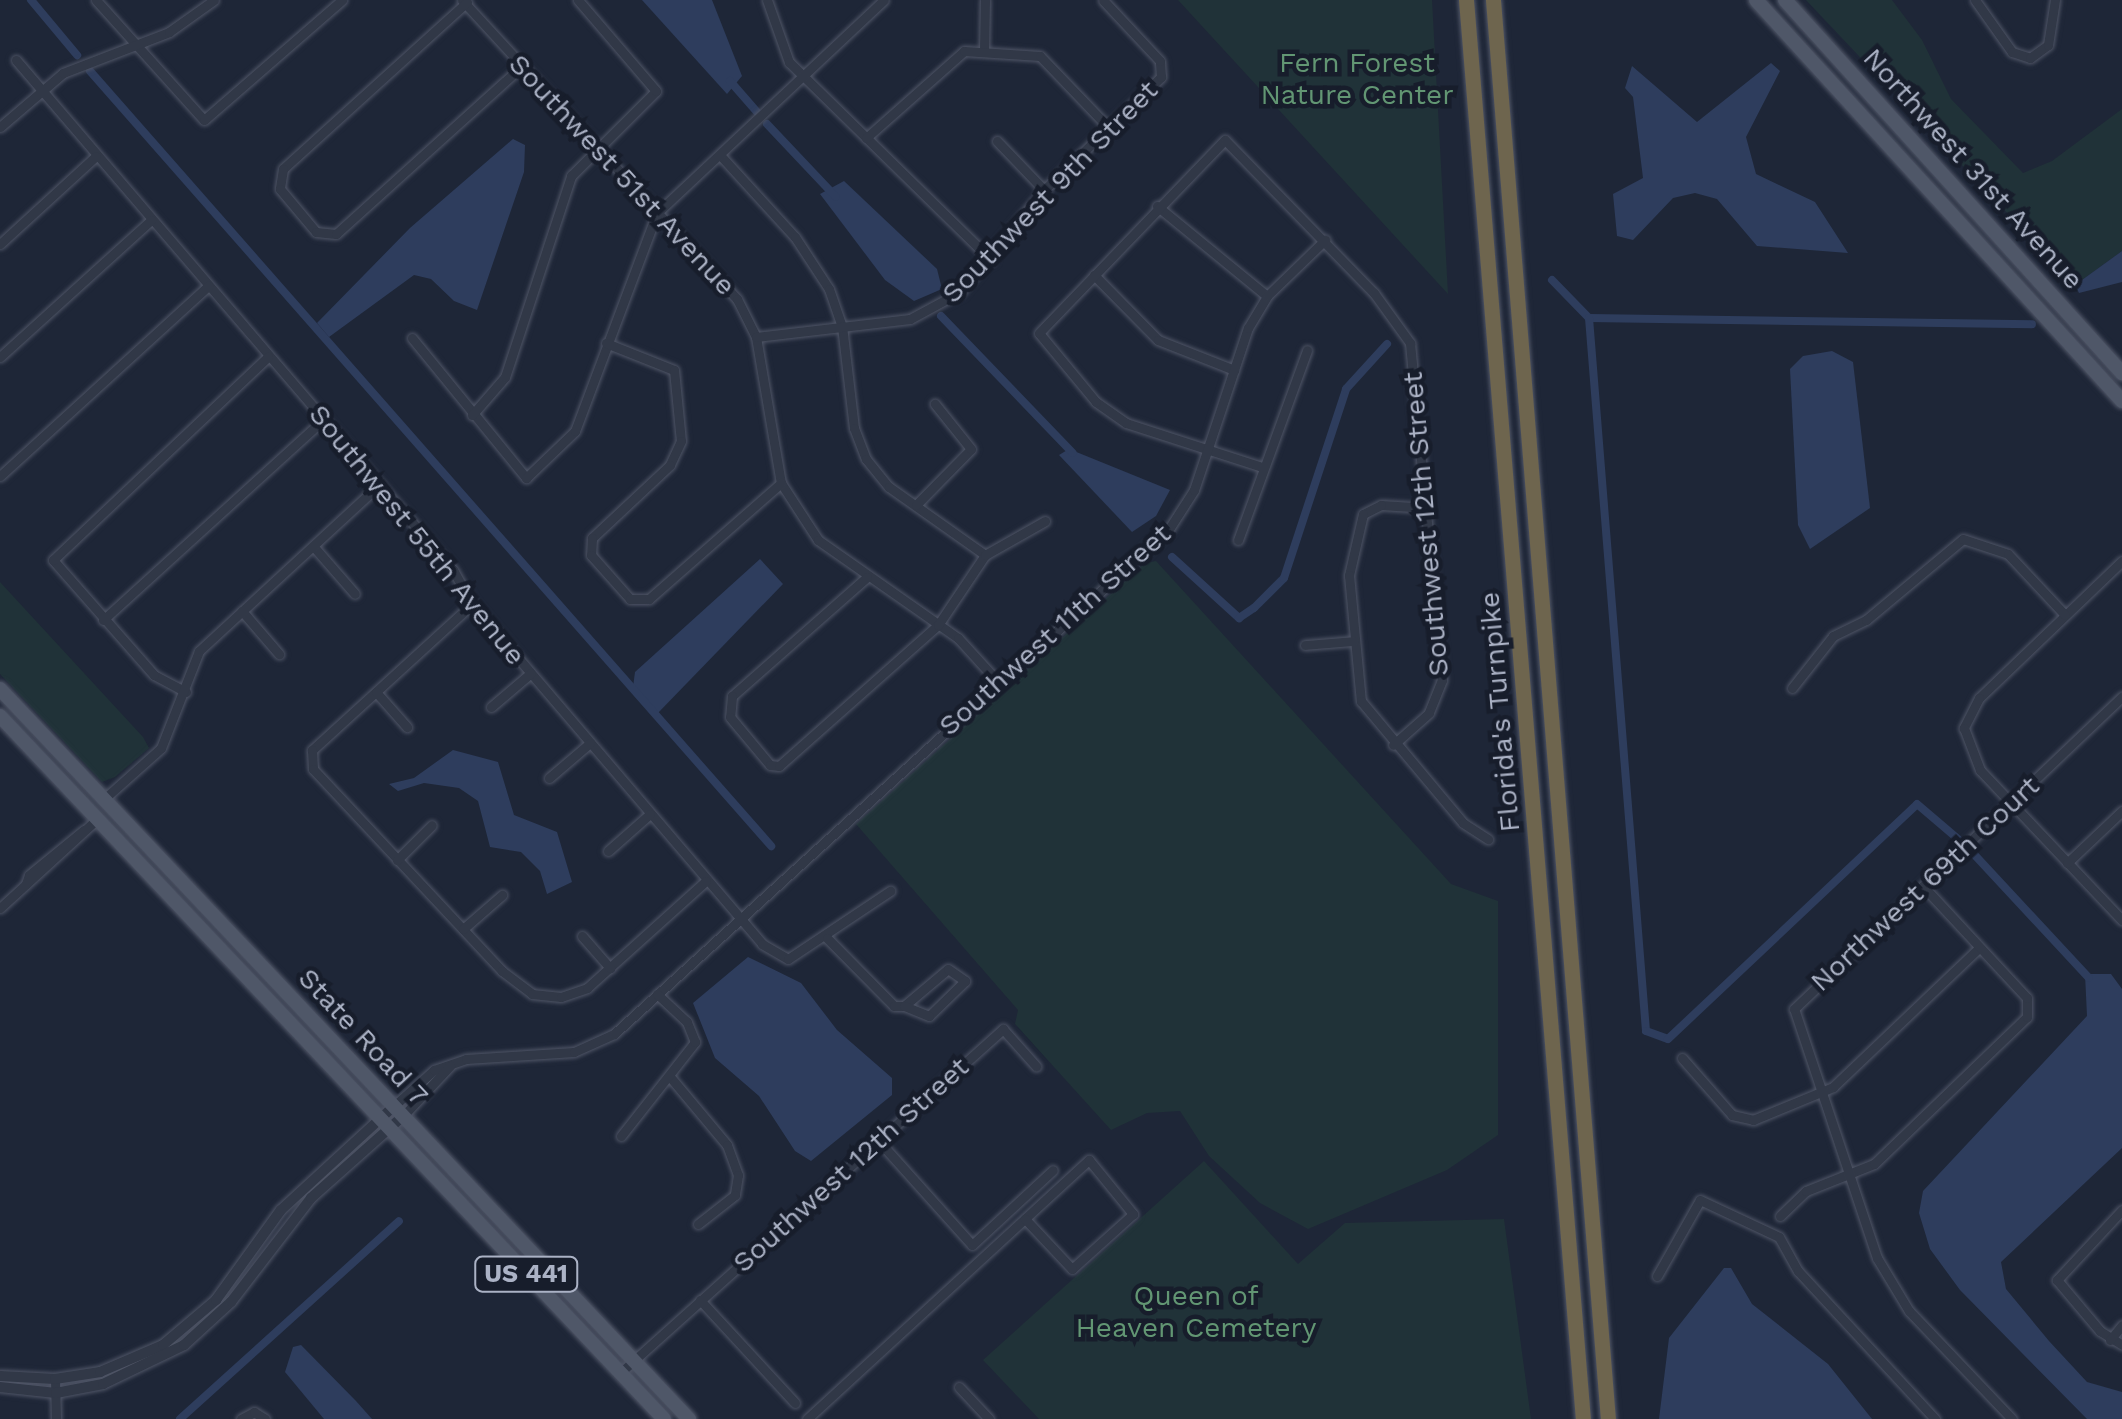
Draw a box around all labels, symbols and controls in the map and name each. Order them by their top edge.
street label: Northwest 31st Avenue [1855,41,2091,297]
park label: Fern Forest Nature Center [1260,46,1454,112]
street label: Southwest 51st Avenue [501,47,743,303]
street label: Southwest 9th Street [935,74,1165,310]
street label: Southwest 12th Street [1396,370,1456,678]
street label: Southwest 55th Avenue [301,398,533,672]
street label: Southwest 11th Street [932,517,1178,743]
street label: Florida's Turnpike [1473,590,1527,834]
street label: Northwest 69th Court [1804,769,2046,999]
street label: State Road 7 [291,961,435,1113]
street label: Southwest 12th Street [726,1050,976,1280]
road number: US 441 [474,1254,578,1294]
park label: Queen of Heaven Cemetery [1076,1279,1316,1345]

